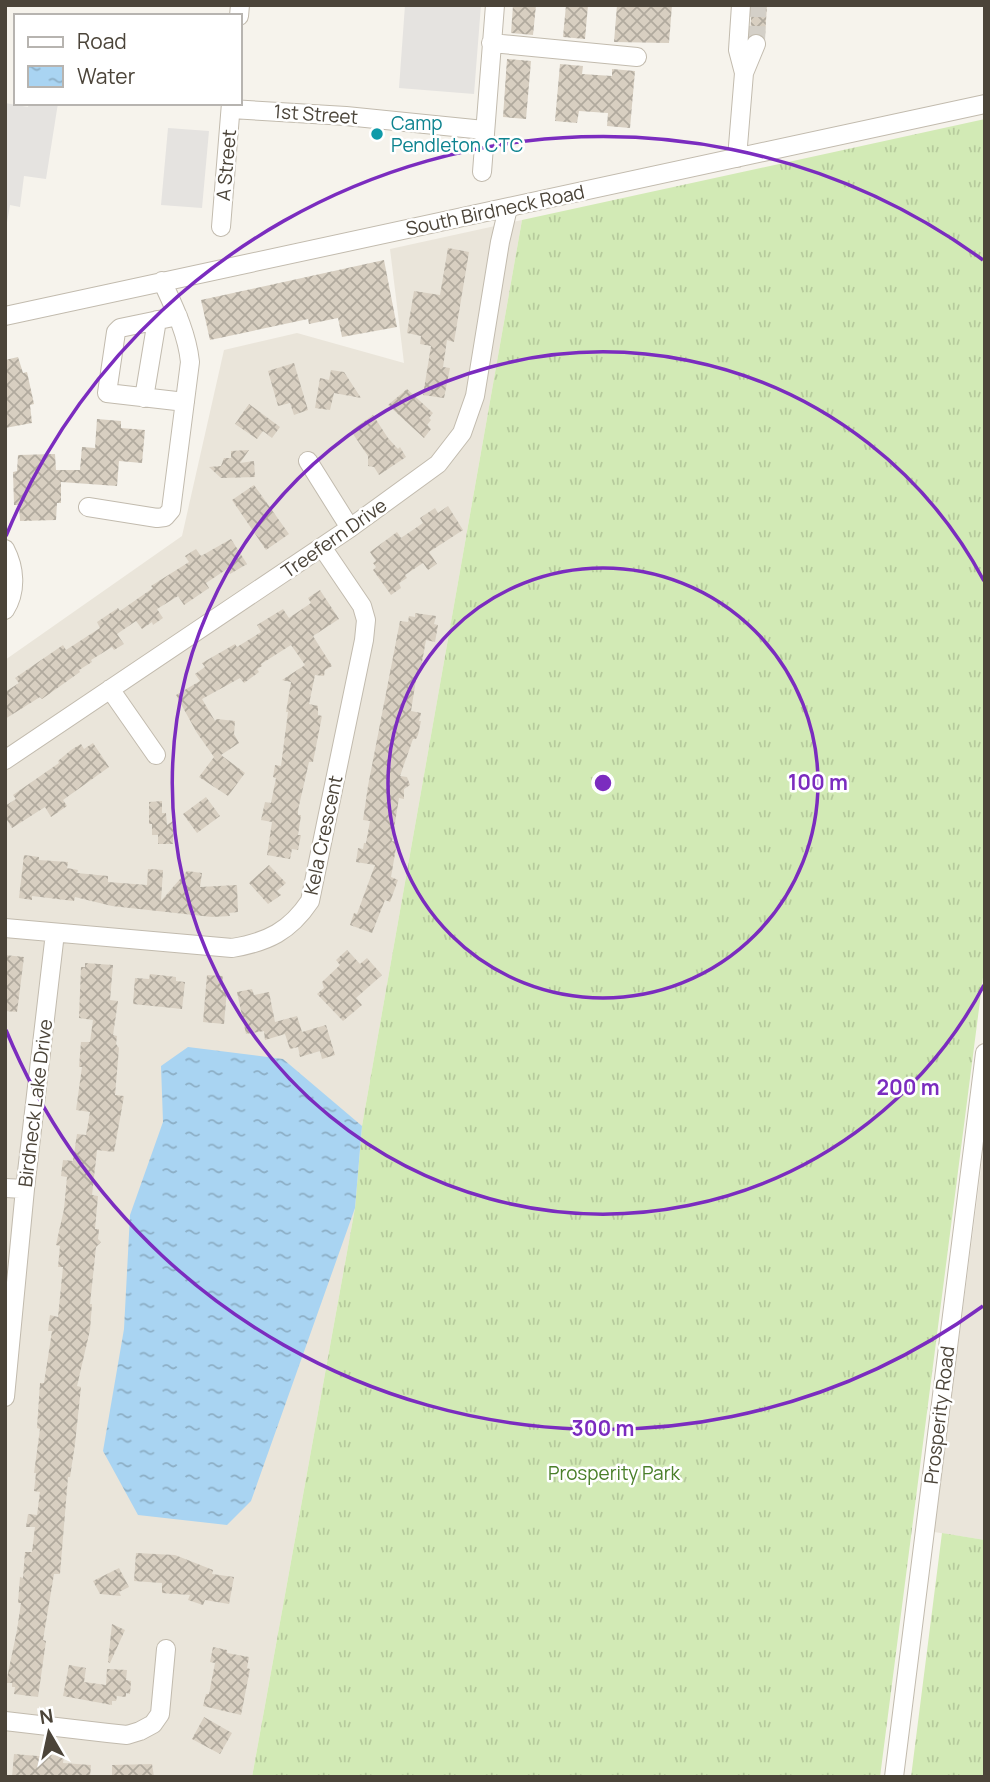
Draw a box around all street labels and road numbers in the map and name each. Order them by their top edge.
street label: 1st Street [273,98,359,130]
street label: A Street [210,128,242,202]
street label: South Birdneck Road [403,178,587,242]
street label: Treefern Drive [276,492,392,584]
street label: Kela Crescent [298,773,348,897]
street label: Birdneck Lake Drive [12,1018,58,1188]
street label: Prosperity Road [918,1344,960,1486]

